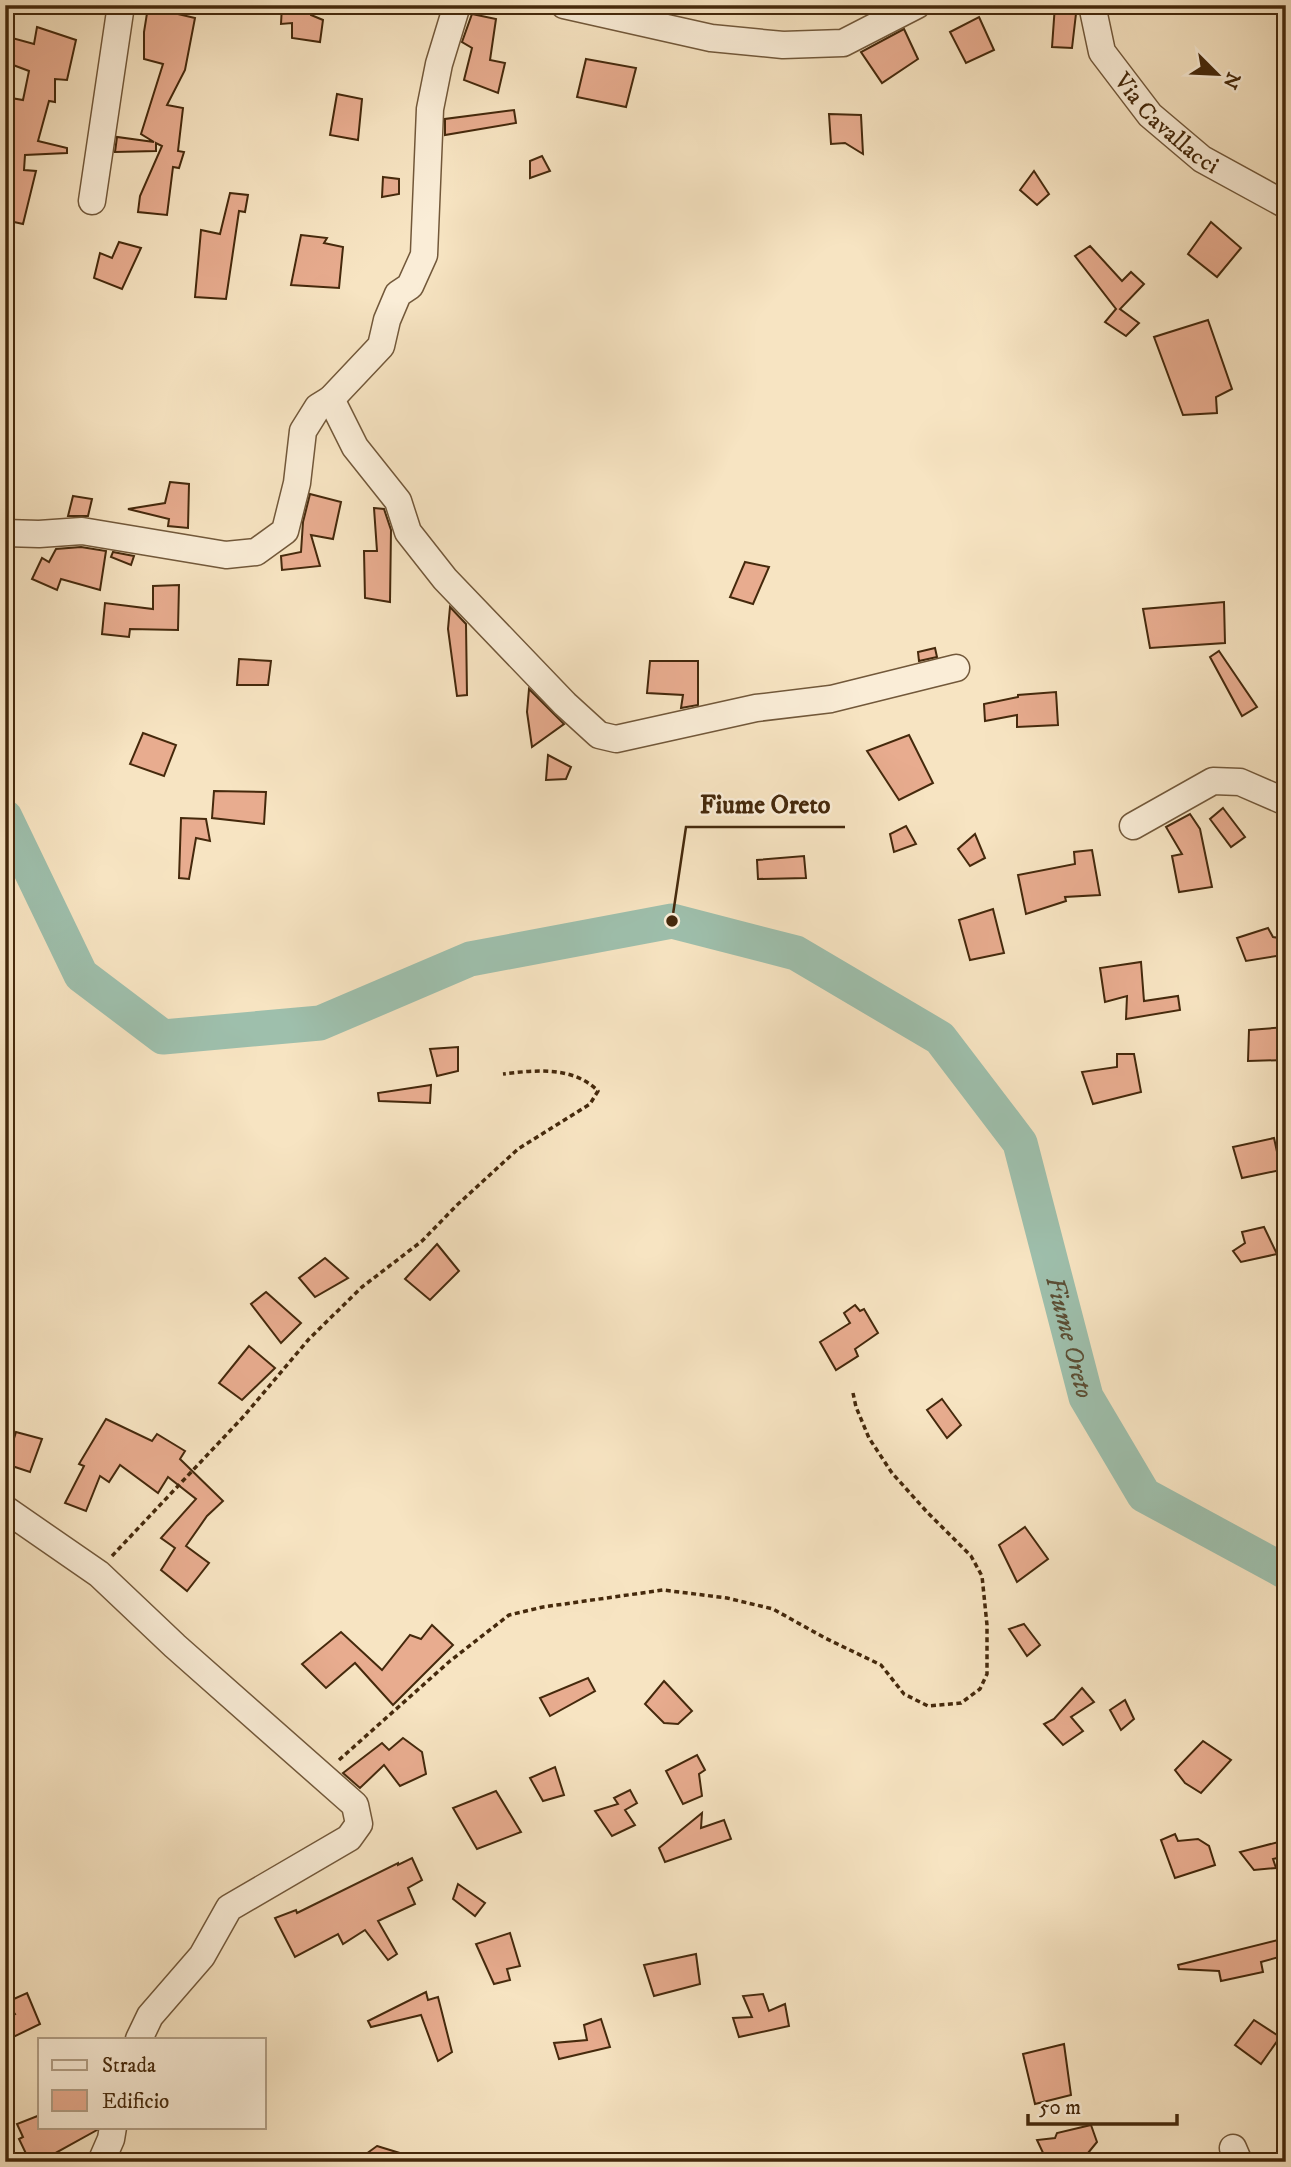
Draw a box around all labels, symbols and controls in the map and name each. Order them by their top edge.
north arrow [1182,38,1252,108]
street label: Via Cavallacci [1107,66,1224,181]
text: N [1217,68,1245,92]
callout: Fiume Oreto [686,780,845,827]
text: Fiume Oreto [700,789,831,822]
water label: Fiume Oreto [1037,1273,1101,1402]
legend [38,2038,266,2128]
text: Strada [102,2053,156,2079]
scale bar [1028,2083,1177,2127]
text: Edificio [102,2089,169,2115]
text: 50 m [1039,2095,1081,2121]

